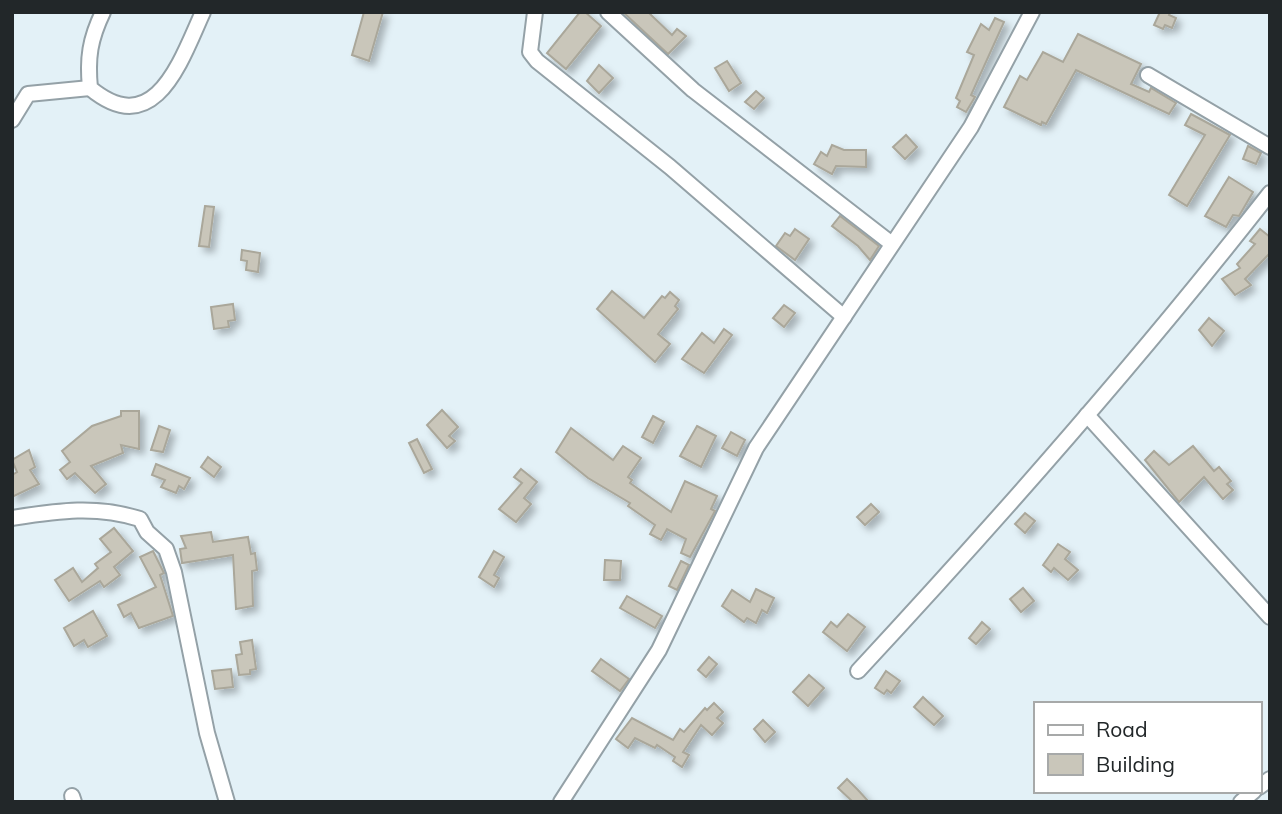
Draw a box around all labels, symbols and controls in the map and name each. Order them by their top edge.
legend [1034,702,1261,793]
text: Road [1096,716,1147,742]
text: Building [1096,751,1175,777]

